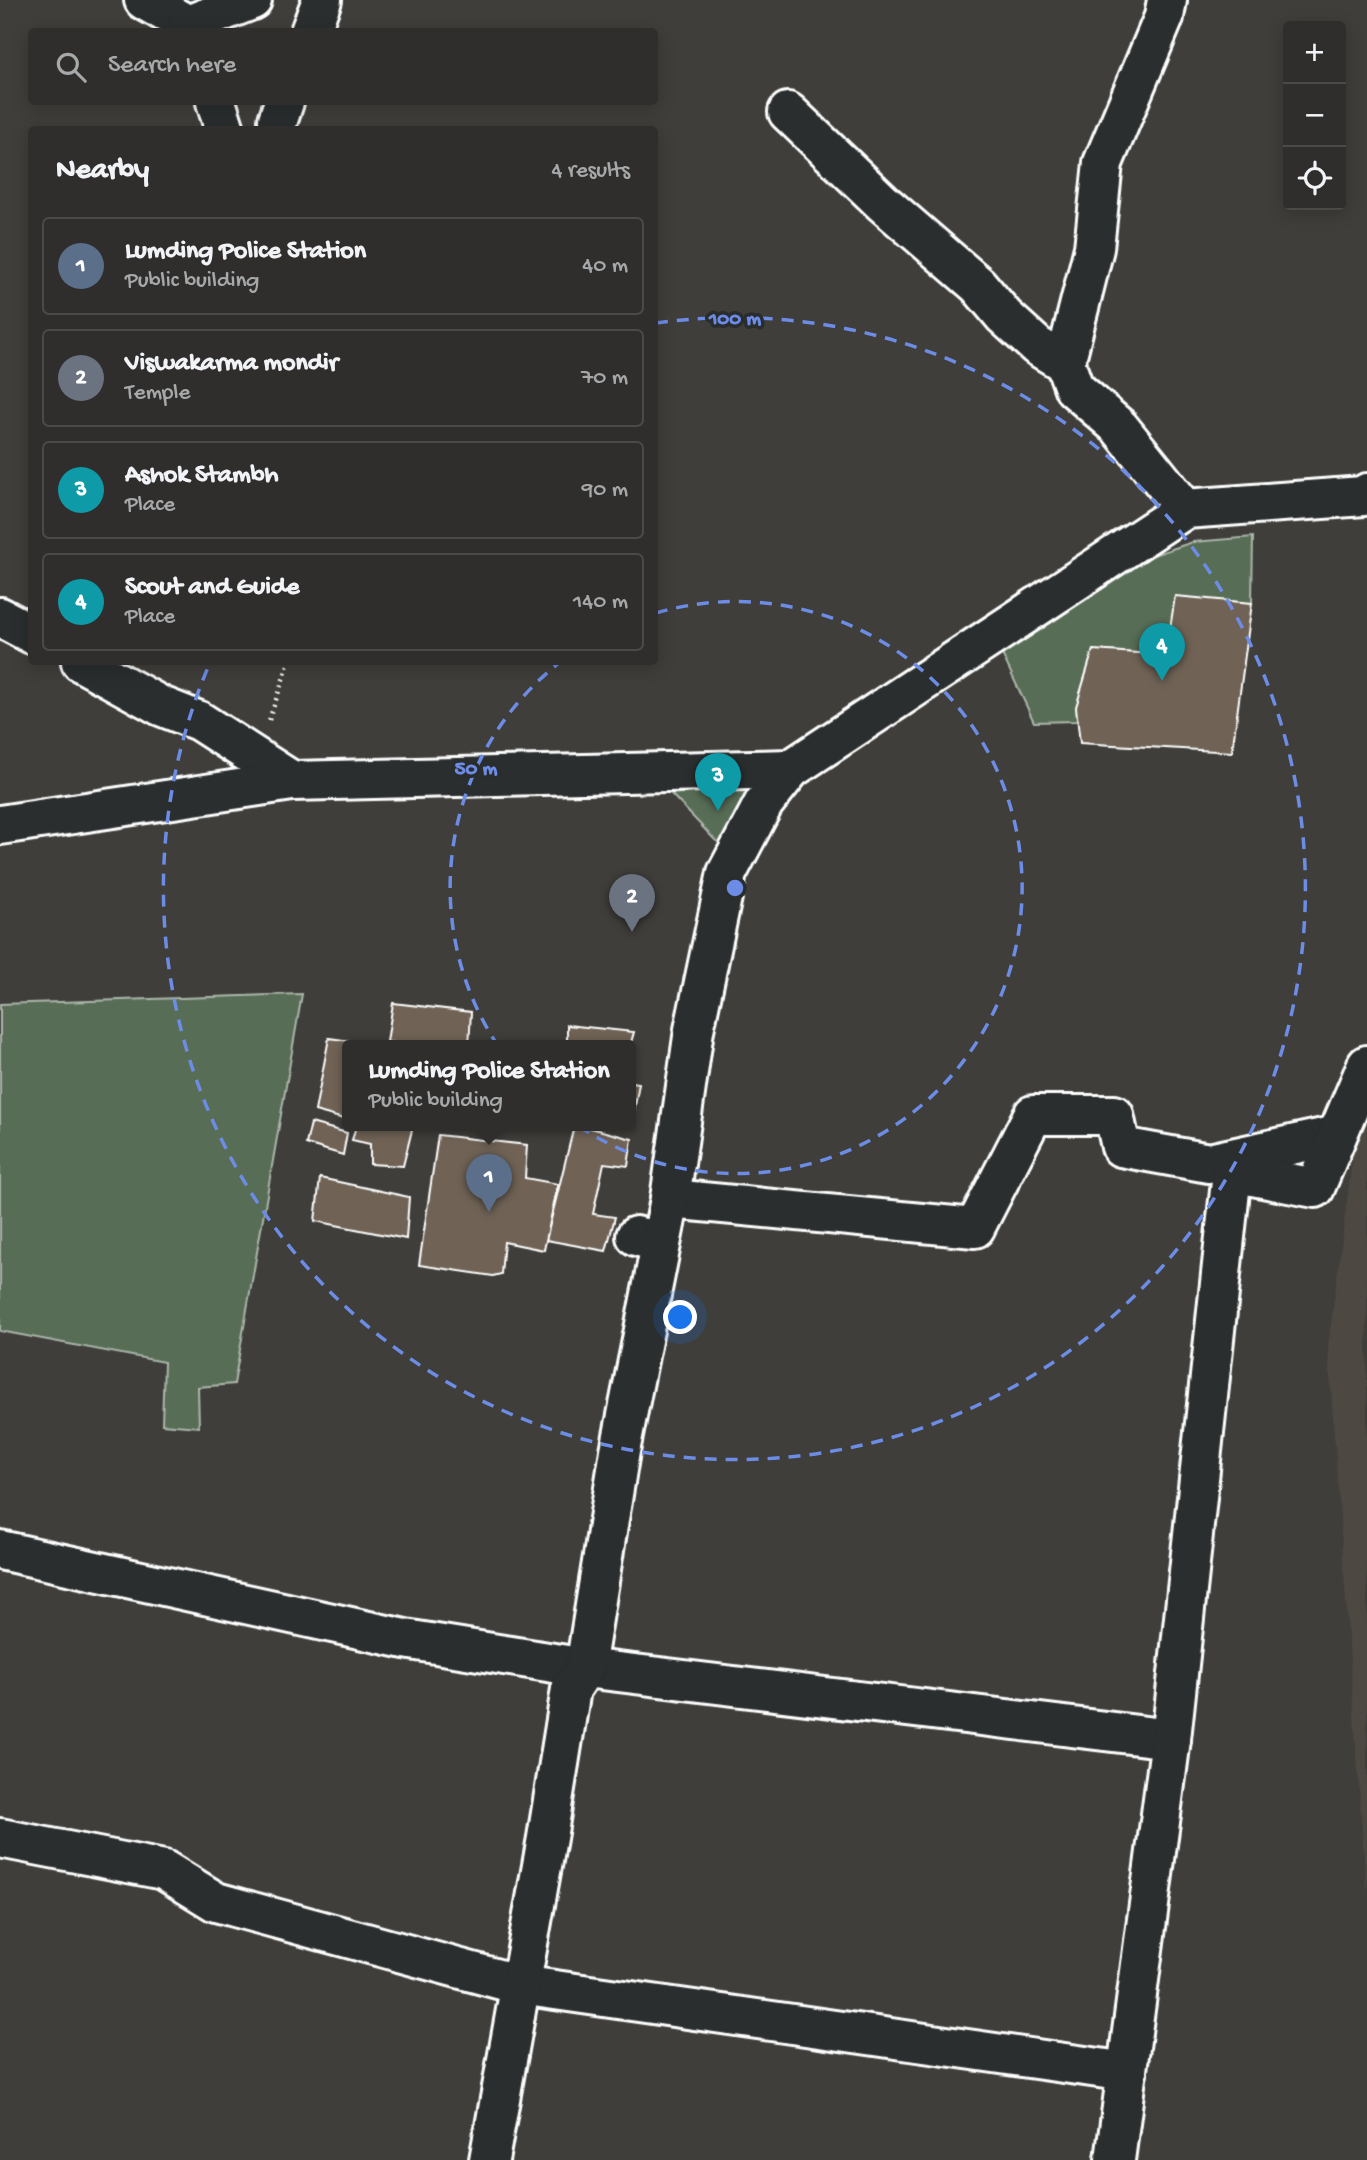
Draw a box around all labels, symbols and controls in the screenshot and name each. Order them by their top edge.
map controls [1283,21,1346,210]
button: + [1283,21,1346,84]
search box [28,28,658,105]
icon: search [52,48,90,86]
text: Search here [108,51,236,82]
button: − [1283,84,1346,147]
button: locate [1283,147,1346,210]
text: Nearby [56,154,149,189]
text: 4 results [551,158,630,185]
text: Lumding Police Station [125,237,366,268]
text: 1 [76,253,86,280]
text: 40 m [582,253,628,280]
text: Public building [125,268,259,295]
text: 100 m [708,308,761,333]
text: Viswakarma mondir [125,349,338,380]
text: 2 [75,365,87,392]
text: 70 m [581,365,628,392]
text: Temple [125,380,190,407]
text: Ashok Stambh [125,461,278,492]
text: 3 [75,477,87,504]
text: 90 m [582,477,628,504]
text: Place [125,492,175,519]
text: Scout and Guide [125,573,299,604]
text: 4 [76,589,86,616]
text: 140 m [573,589,628,616]
text: Place [125,604,175,631]
pin: 4 [1139,623,1185,681]
pin: 3 [695,753,741,811]
text: 50 m [455,758,498,783]
pin: 2 [609,874,655,932]
centre of rings [723,876,747,900]
popup [342,1040,636,1131]
text: Lumding Police Station [368,1057,610,1088]
text: Public building [368,1088,503,1115]
pin: 1 [466,1154,512,1212]
your location [663,1300,697,1334]

